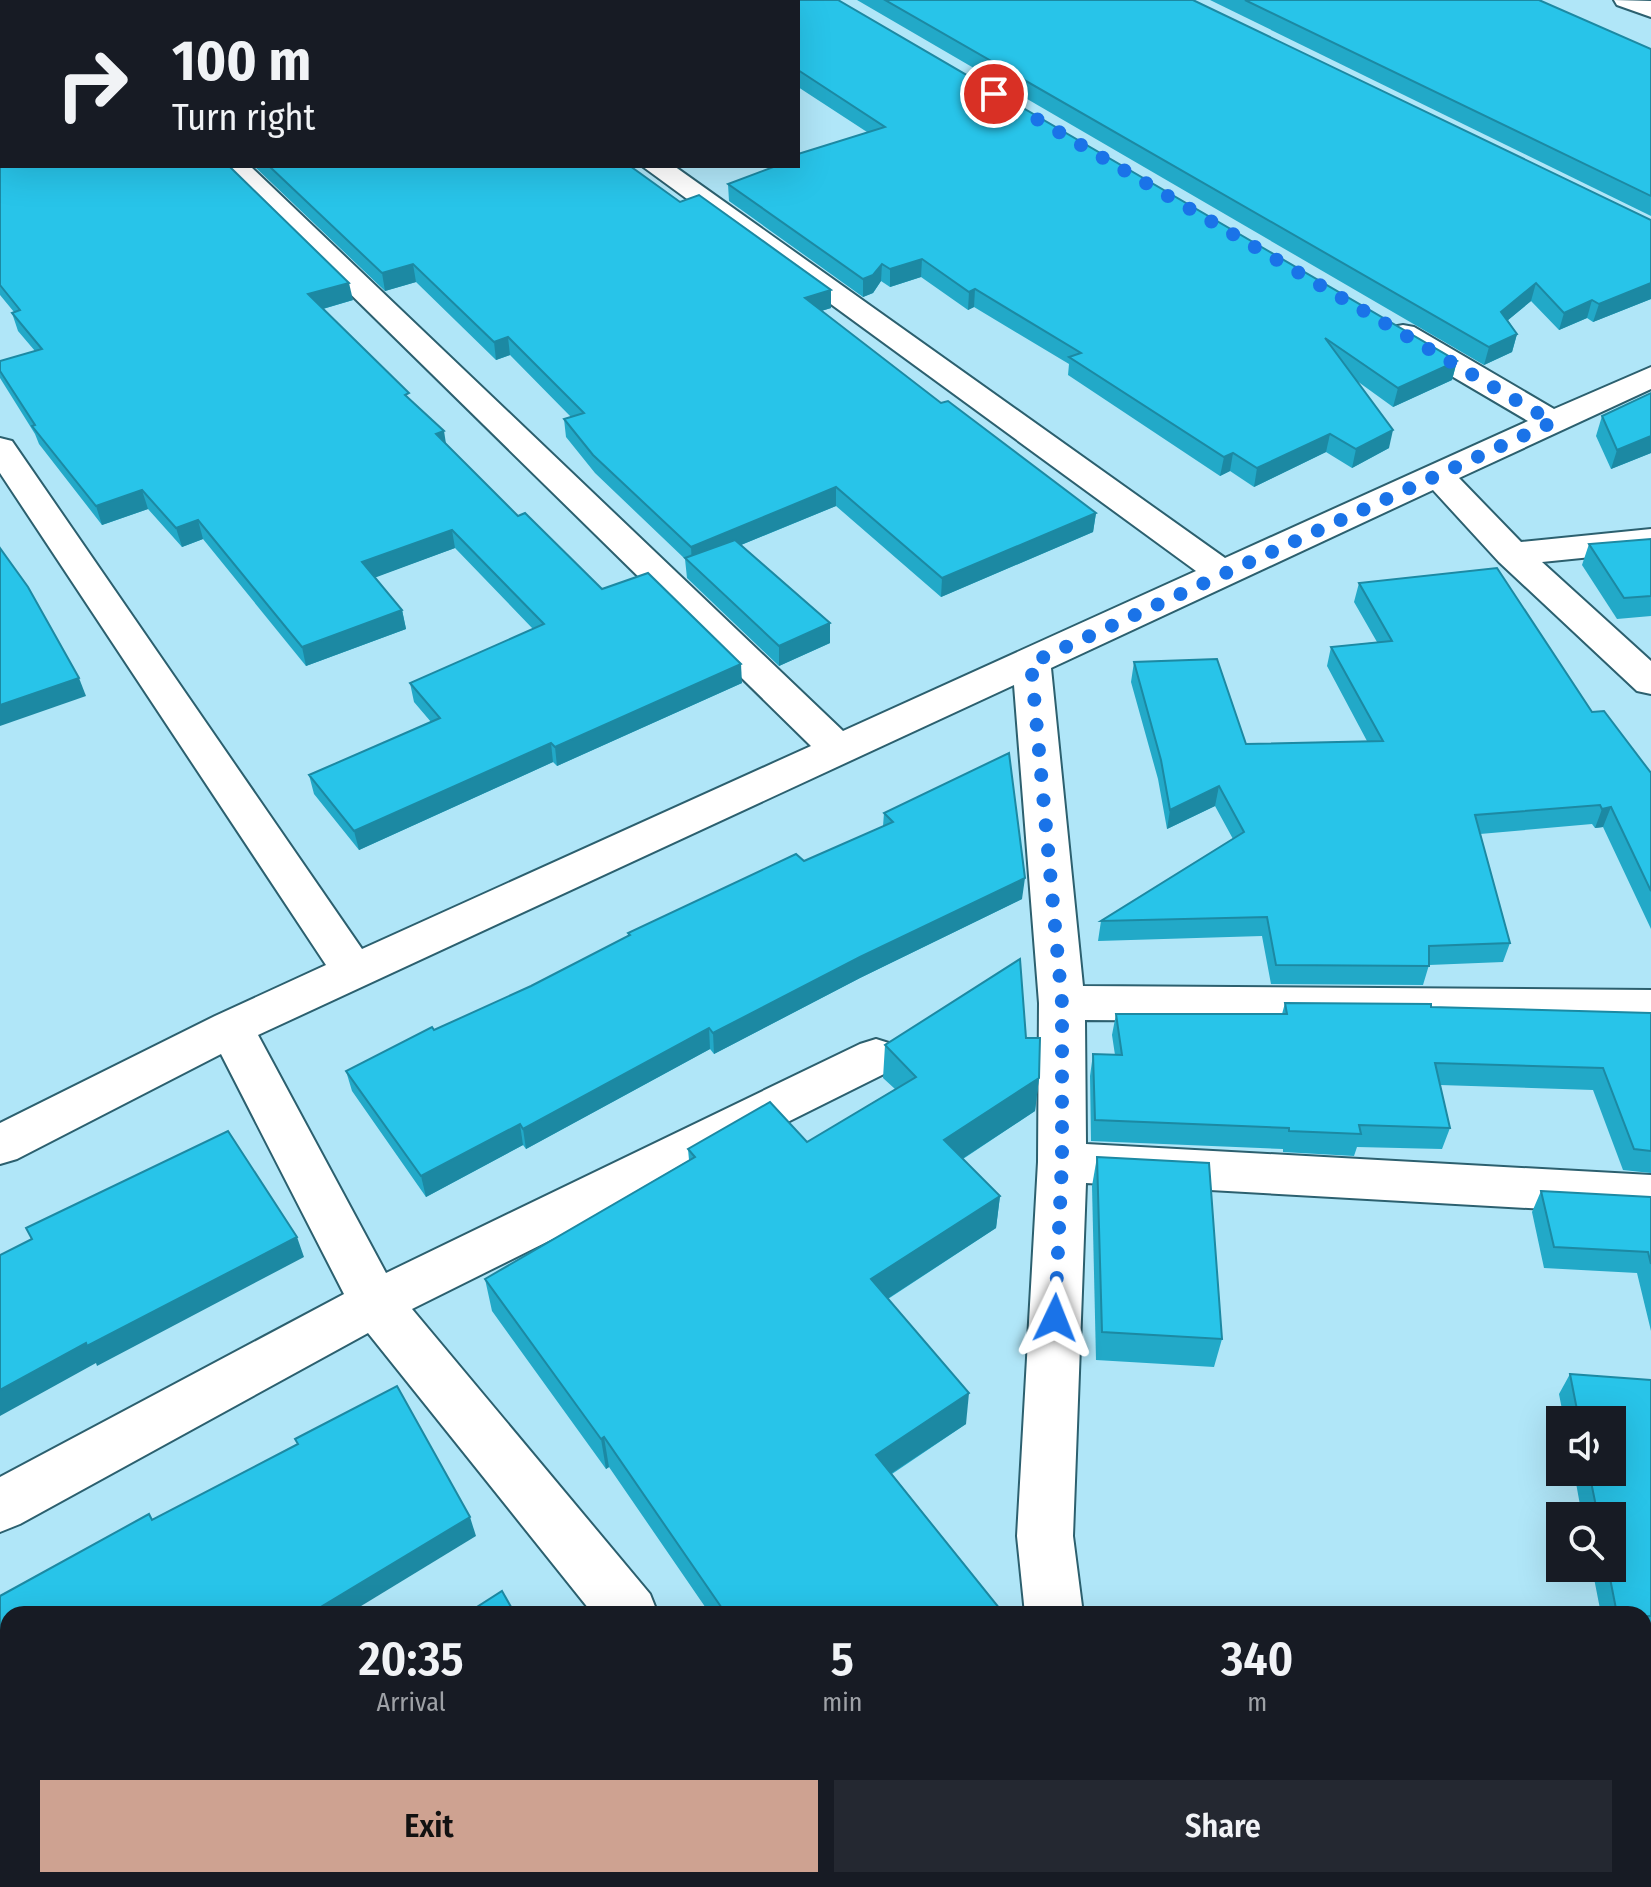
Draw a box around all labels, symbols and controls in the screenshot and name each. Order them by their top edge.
text: 100 m [172,28,311,95]
icon: right [40,32,144,136]
pin [960,60,1028,128]
icon: arrive [972,72,1016,116]
text: Turn right [172,96,315,140]
position arrow [1013,1276,1097,1360]
map controls [1546,1406,1626,1582]
button: sound [1546,1406,1626,1486]
button: search [1546,1502,1626,1582]
text: 20:35 [359,1630,464,1688]
text: 5 [831,1630,854,1688]
text: 340 [1221,1630,1293,1688]
text: Arrival [377,1687,446,1718]
text: min [822,1687,862,1718]
text: m [1247,1687,1267,1718]
button: Exit [40,1780,818,1872]
button: Share [834,1780,1612,1872]

